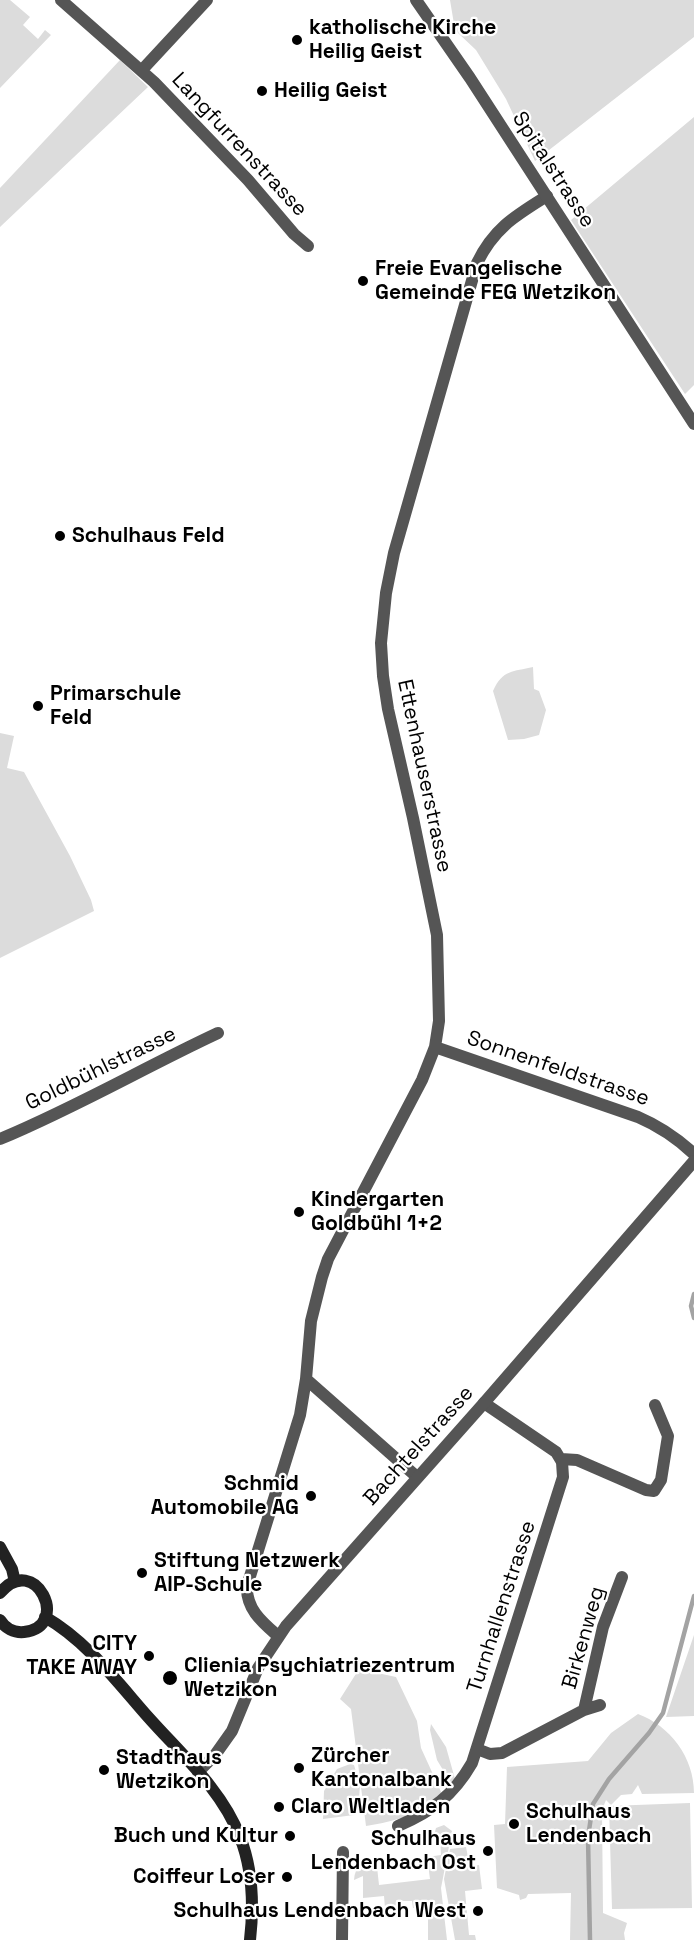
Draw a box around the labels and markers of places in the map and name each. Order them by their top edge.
place label: katholische Kirche Heilig Geist [309,15,496,65]
marker: katholische Kirche Heilig Geist [290,33,304,47]
place label: Heilig Geist [274,78,387,104]
marker: Heilig Geist [255,84,269,98]
place label: Freie Evangelische Gemeinde FEG Wetzikon [375,256,616,306]
marker: Freie Evangelische Gemeinde FEG Wetzikon [356,274,370,288]
place label: Schulhaus Feld [72,523,225,549]
marker: Schulhaus Feld [53,529,67,543]
place label: Primarschule Feld [50,681,181,731]
marker: Primarschule Feld [31,699,45,713]
place label: Kindergarten Goldbühl 1+2 [311,1187,444,1237]
marker: Kindergarten Goldbühl 1+2 [292,1205,306,1219]
place label: Schmid Automobile AG [151,1471,299,1521]
marker: Schmid Automobile AG [304,1489,318,1503]
place label: Stiftung Netzwerk AIP-Schule [154,1548,340,1598]
marker: Stiftung Netzwerk AIP-Schule [135,1566,149,1580]
place label: CITY TAKE AWAY [26,1631,137,1681]
marker: CITY TAKE AWAY [142,1649,156,1663]
place label: Clienia Psychiatriezentrum Wetzikon [184,1653,455,1703]
marker: Clienia Psychiatriezentrum Wetzikon [161,1669,179,1687]
place label: Zürcher Kantonalbank [311,1743,452,1793]
place label: Stadthaus Wetzikon [116,1745,222,1795]
marker: Zürcher Kantonalbank [292,1761,306,1775]
marker: Stadthaus Wetzikon [97,1763,111,1777]
place label: Claro Weltladen [291,1794,450,1820]
place label: Schulhaus Lendenbach [526,1799,651,1849]
marker: Claro Weltladen [272,1800,286,1814]
marker: Schulhaus Lendenbach [507,1817,521,1831]
place label: Buch und Kultur [114,1823,278,1849]
place label: Schulhaus Lendenbach Ost [311,1826,476,1876]
marker: Buch und Kultur [283,1829,297,1843]
marker: Schulhaus Lendenbach Ost [481,1844,495,1858]
place label: Coiffeur Loser [133,1864,275,1890]
marker: Coiffeur Loser [280,1870,294,1884]
place label: Schulhaus Lendenbach West [174,1898,466,1924]
marker: Schulhaus Lendenbach West [471,1904,485,1918]

